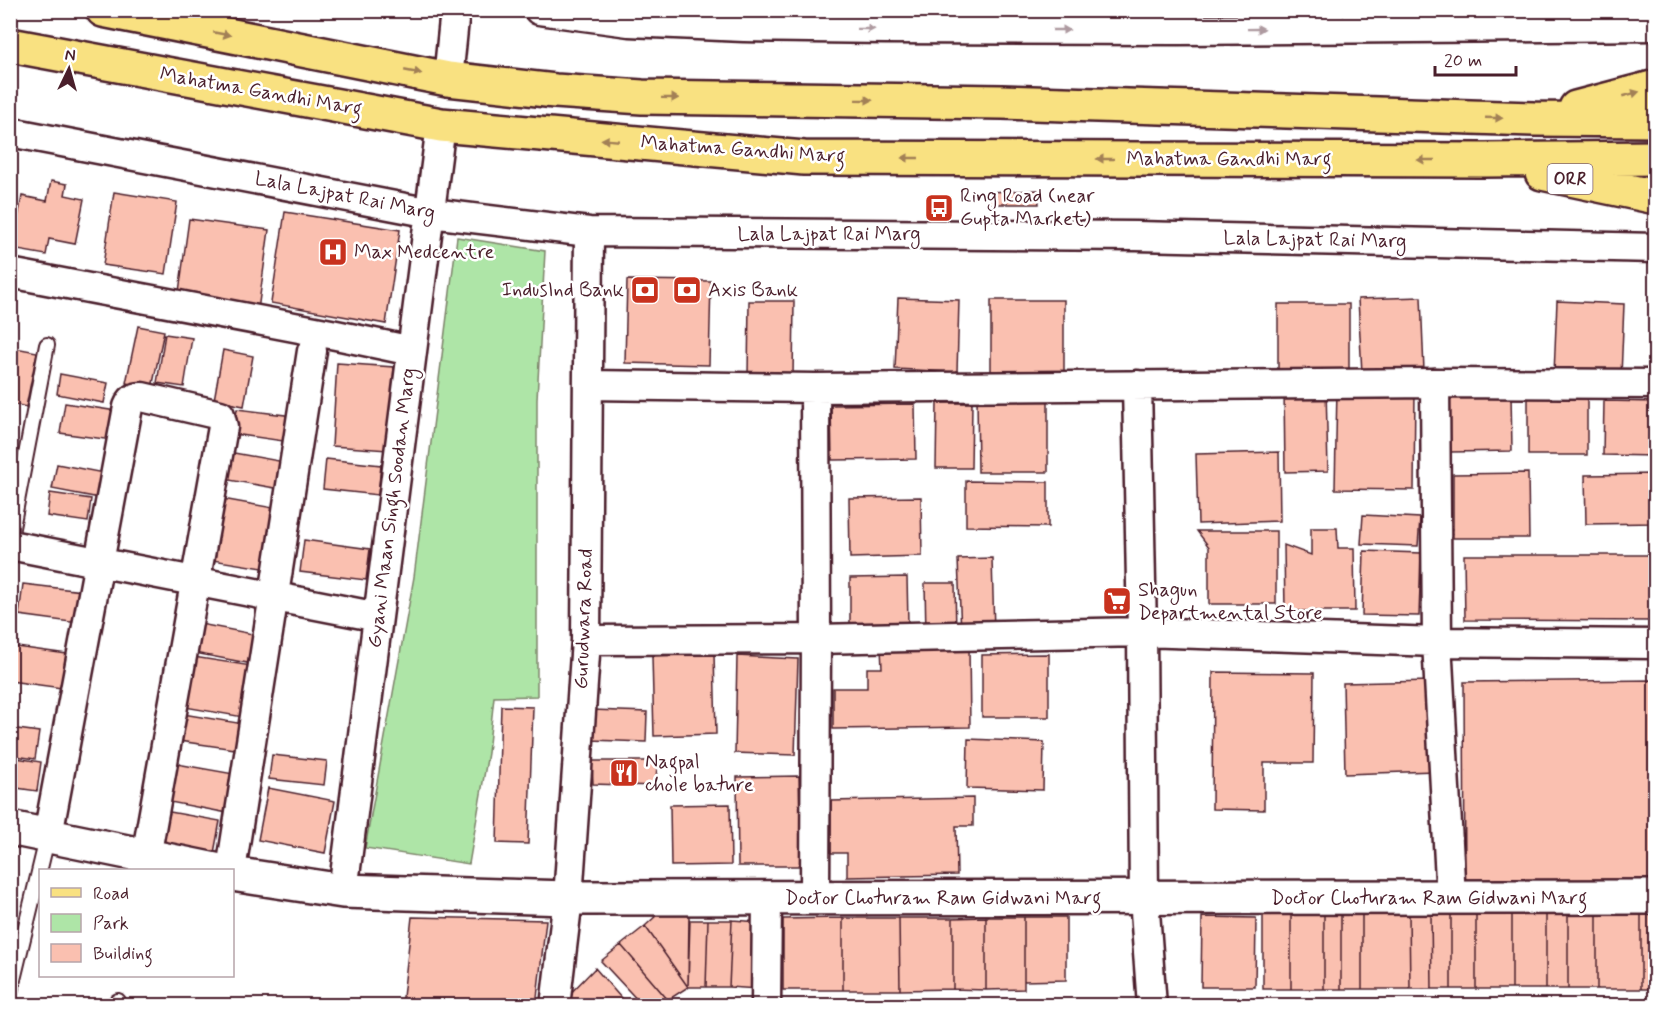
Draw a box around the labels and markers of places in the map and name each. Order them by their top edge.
place label: Ring Road (near Gupta Market) [960,183,1095,233]
bus stop icon: Ring Road (near Gupta Market) [923,192,955,224]
hospital icon: Max Medcentre [317,236,349,268]
place label: Max Medcentre [354,239,494,266]
bank icon: IndusInd Bank [629,274,661,306]
bank icon: Axis Bank [671,274,703,306]
place label: IndusInd Bank [502,277,624,304]
place label: Axis Bank [708,277,798,304]
place label: Shagun Departmental Store [1138,577,1323,627]
supermarket icon: Shagun Departmental Store [1101,585,1133,617]
place label: Nagpal chole bature [645,749,754,799]
restaurant icon: Nagpal chole bature [608,757,640,789]

